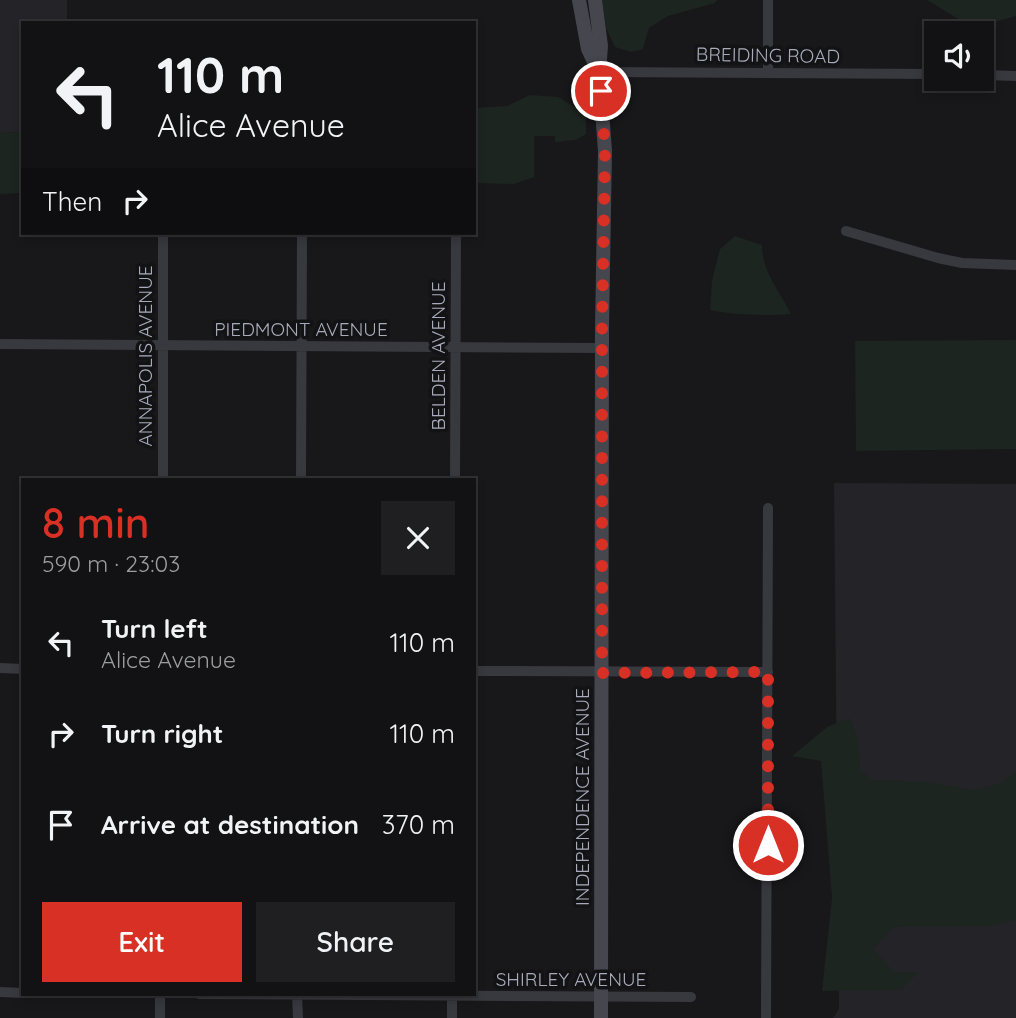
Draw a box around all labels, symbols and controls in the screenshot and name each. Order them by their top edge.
map controls [924,21,994,91]
button: sound [924,21,994,91]
street label: BREIDING ROAD [696,42,840,68]
text: 110 m [157,44,284,105]
icon: left [42,49,133,140]
pin [571,61,631,121]
icon: arrive [582,72,620,110]
text: Alice Avenue [157,105,345,145]
icon: right [116,182,154,220]
text: Then [42,185,102,218]
street label: ANNAPOLIS AVENUE [133,266,157,447]
street label: BELDEN AVENUE [426,282,450,430]
street label: PIEDMONT AVENUE [214,317,388,341]
text: 8 min [42,496,150,549]
button: close [381,501,455,575]
text: 590 m · 23:03 [42,549,180,578]
text: Turn left [101,612,208,645]
icon: left [42,624,80,662]
text: 110 m [389,626,455,659]
text: Alice Avenue [101,645,236,674]
street label: INDEPENDENCE AVENUE [570,688,594,906]
icon: right [42,715,80,753]
text: Turn right [101,717,223,750]
text: 110 m [389,717,455,750]
icon: arrive [42,806,80,844]
text: Arrive at destination [101,808,359,841]
text: 370 m [382,808,455,841]
position arrow [731,808,805,882]
button: Exit [42,902,242,982]
button: Share [256,902,455,982]
street label: SHIRLEY AVENUE [496,967,646,991]

